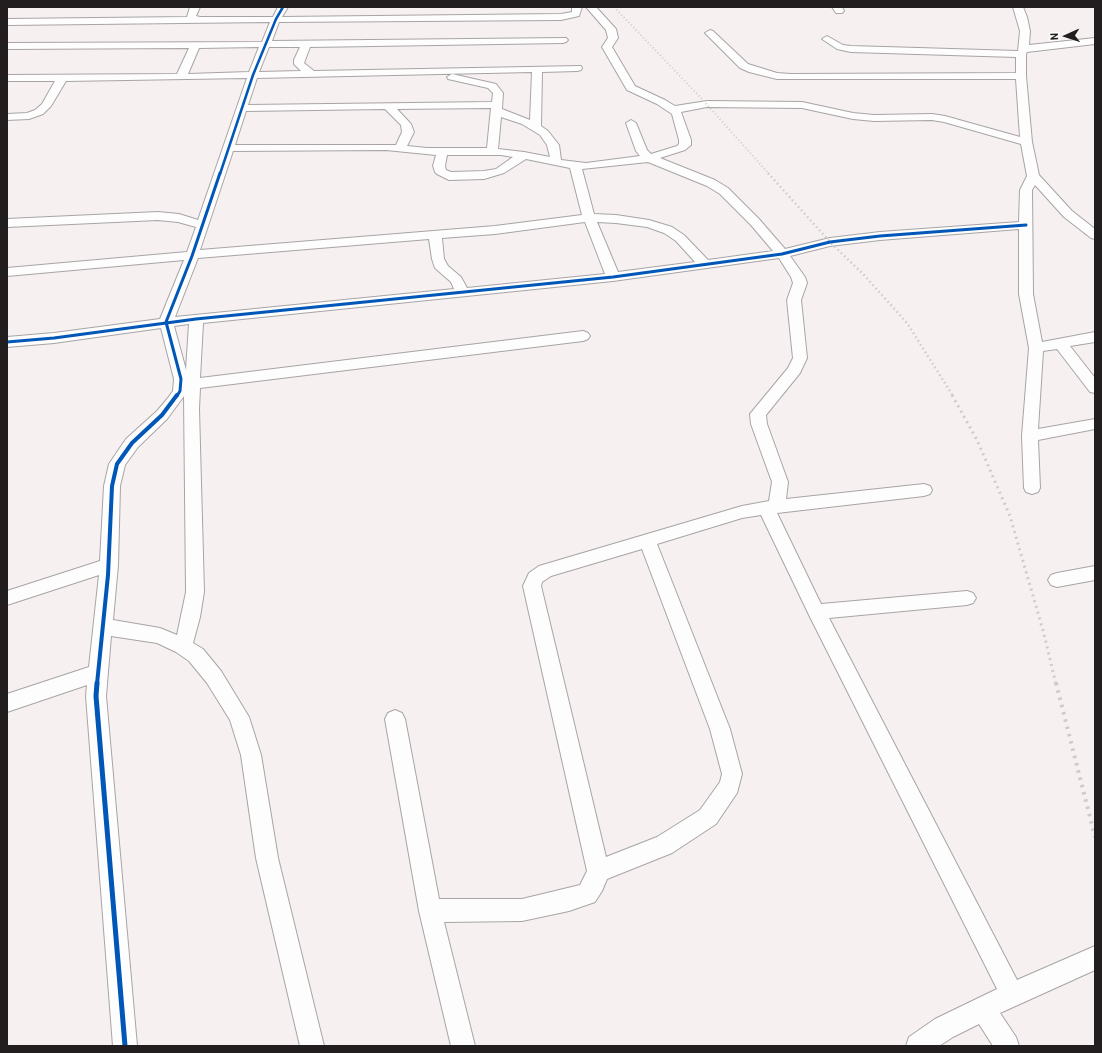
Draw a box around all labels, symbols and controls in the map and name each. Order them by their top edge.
north arrow [1046,16,1086,56]
text: N [1047,33,1060,41]

